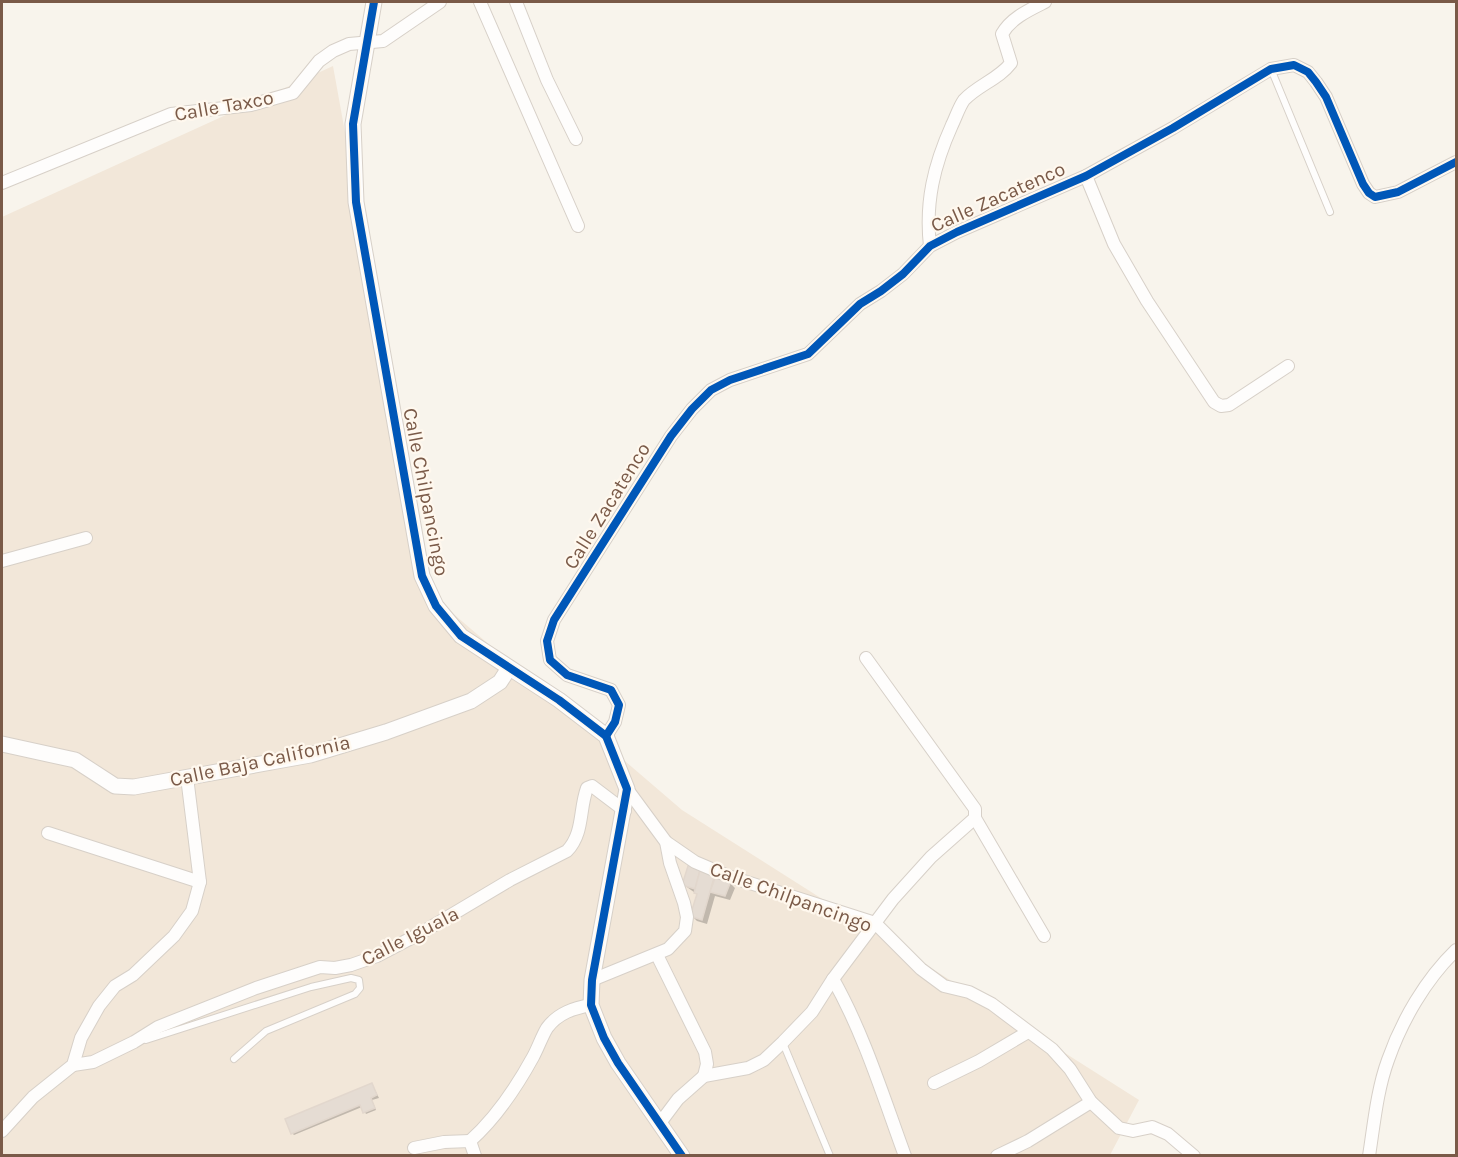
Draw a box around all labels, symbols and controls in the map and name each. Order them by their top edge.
street label: Calle Taxco [173,86,275,126]
street label: Calle Zacatenco [927,157,1069,237]
street label: Calle Chilpancingo [398,406,454,578]
street label: Calle Zacatenco [559,439,655,573]
street label: Calle Baja California [168,731,352,791]
street label: Calle Chilpancingo [707,857,875,937]
street label: Calle Iguala [358,902,462,970]

